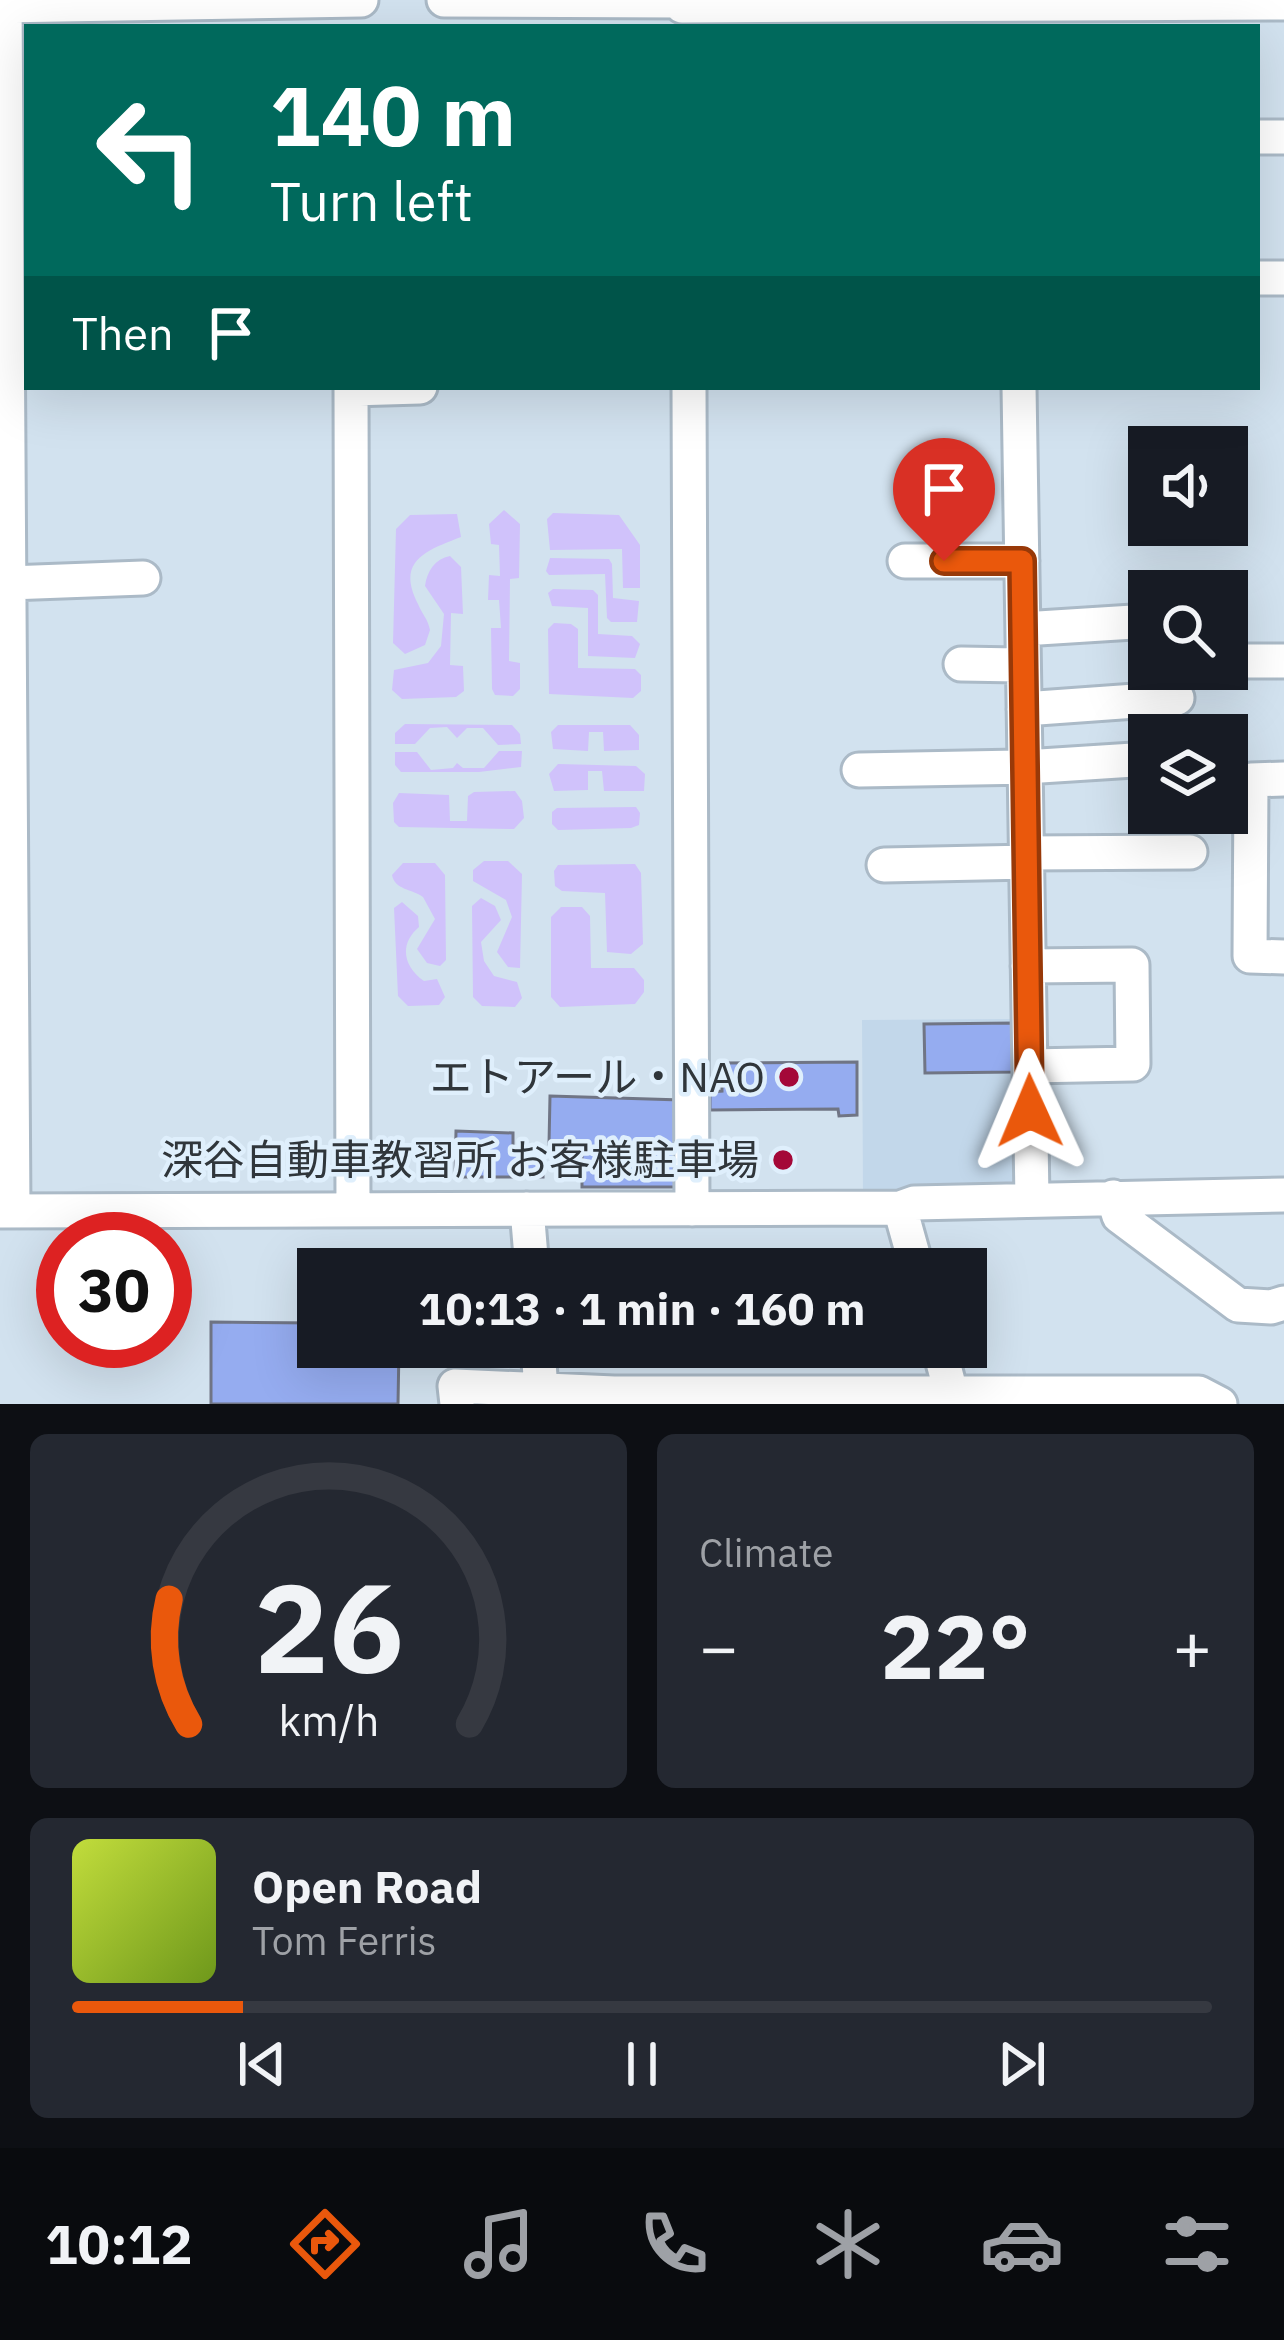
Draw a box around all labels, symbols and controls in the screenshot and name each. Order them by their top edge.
text: 140 m [270,60,516,169]
icon: left [72,72,228,228]
text: Turn left [270,166,473,236]
icon: arrive [198,300,264,366]
text: Then [72,304,174,362]
map controls [1128,426,1248,834]
button: sound [1128,426,1248,546]
pin [893,438,995,561]
icon: arrive [911,456,977,522]
button: search [1128,570,1248,690]
button: layers [1128,714,1248,834]
position arrow [967,1048,1093,1174]
place label: エトアール・NAO [430,1049,765,1104]
marker: エトアール・NAO [776,1064,802,1090]
place label: 深谷自動車教習所 お客様駐車場 [161,1132,759,1187]
marker: 深谷自動車教習所 お客様駐車場 [770,1147,796,1173]
speed limit sign: 30 [36,1212,192,1368]
text: 10:13 · 1 min · 160 m [419,1279,865,1337]
text: Climate [699,1527,833,1578]
text: 26 [254,1545,403,1707]
text: 22° [880,1587,1031,1704]
text: − [699,1603,739,1689]
text: + [1172,1603,1212,1689]
text: km/h [278,1692,379,1748]
text: Open Road [252,1857,482,1915]
text: Tom Ferris [252,1915,436,1966]
icon: previous [229,2031,295,2097]
icon: pause [609,2031,675,2097]
icon: next [989,2031,1055,2097]
icon: directions [283,2202,367,2286]
icon: music [457,2202,541,2286]
icon: phone [632,2202,716,2286]
icon: climate [806,2202,890,2286]
icon: car [980,2202,1064,2286]
icon: filters [1155,2202,1239,2286]
text: 10:12 [45,2209,193,2279]

